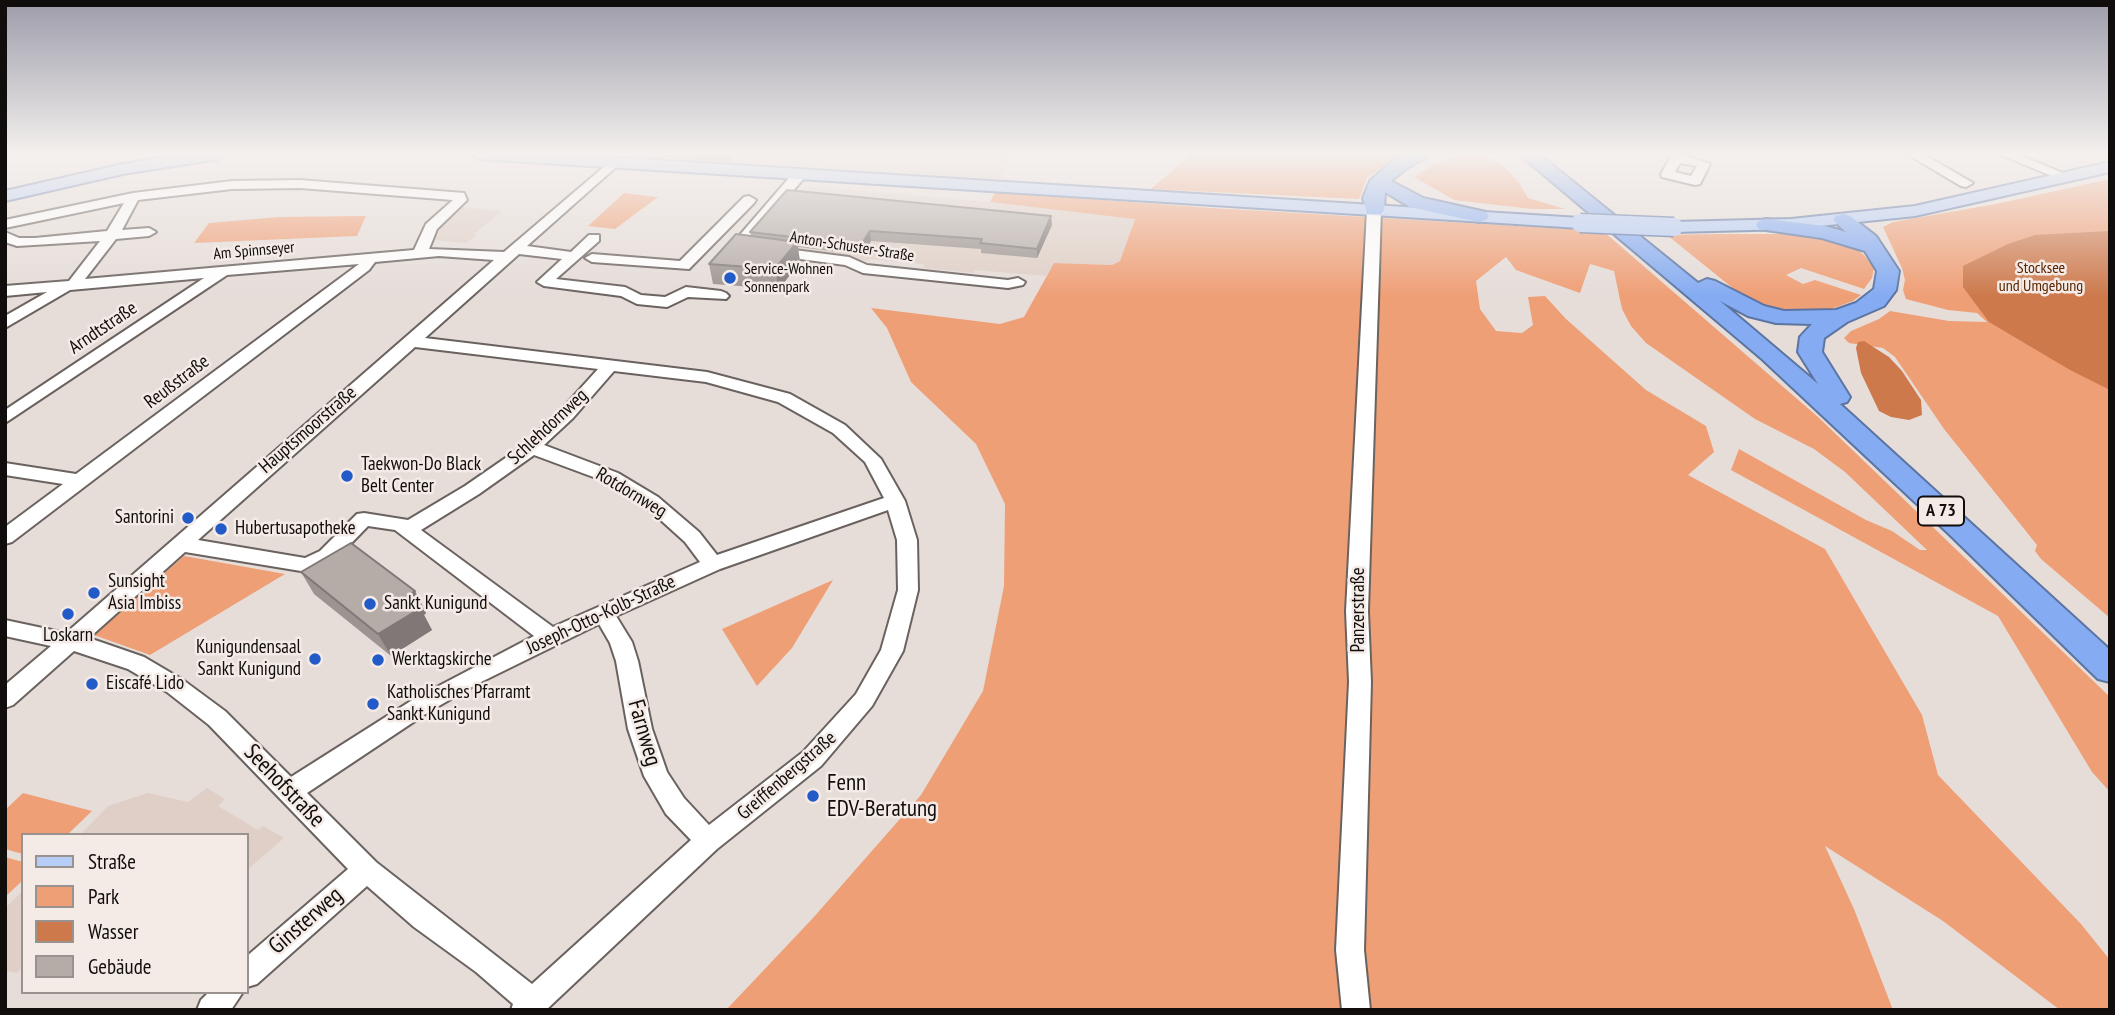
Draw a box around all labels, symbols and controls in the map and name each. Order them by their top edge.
street label: Anton-Schuster-Straße [788,228,916,266]
street label: Am Spinnseyer [213,238,295,264]
park label: Stocksee und Umgebung [1999,258,2083,296]
place label: Service-Wohnen Sonnenpark [744,259,833,297]
marker: Service-Wohnen Sonnenpark [722,270,738,286]
street label: Arndtstraße [64,297,142,359]
street label: Reußstraße [140,350,214,414]
street label: Hauptsmoorstraße [255,382,361,478]
street label: Schlehdornweg [503,384,593,470]
place label: Taekwon-Do Black Belt Center [361,454,481,498]
street label: Rotdornweg [591,463,671,523]
marker: Taekwon-Do Black Belt Center [339,468,355,484]
road number: A 73 [1918,496,1964,526]
place label: Santorini [115,507,174,529]
marker: Santorini [180,510,196,526]
place label: Hubertusapotheke [235,518,356,540]
marker: Hubertusapotheke [213,521,229,537]
street label: Panzerstraße [1348,567,1370,653]
street label: Joseph-Otto-Kolb-Straße [523,570,679,660]
place label: Sunsight Asia Imbiss [108,571,181,615]
marker: Sunsight Asia Imbiss [86,585,102,601]
place label: Sankt Kunigund [384,593,487,615]
marker: Sankt Kunigund [362,596,378,612]
marker: Loskarn [60,606,76,622]
place label: Loskarn [43,625,93,647]
place label: Kunigundensaal Sankt Kunigund [196,637,301,681]
place label: Werktagskirche [392,649,492,671]
marker: Kunigundensaal Sankt Kunigund [307,651,323,667]
marker: Werktagskirche [370,652,386,668]
place label: Eiscafé Lido [106,673,184,695]
marker: Eiscafé Lido [84,676,100,692]
place label: Katholisches Pfarramt Sankt Kunigund [387,682,530,726]
marker: Katholisches Pfarramt Sankt Kunigund [365,696,381,712]
street label: Farnweg [621,697,667,769]
street label: Greiffenbergstraße [733,727,841,825]
street label: Seehofstraße [238,739,330,833]
place label: Fenn EDV-Beratung [827,769,937,823]
marker: Fenn EDV-Beratung [805,788,821,804]
legend [21,833,248,994]
text: Straße [88,848,136,875]
street label: Ginsterweg [263,881,349,961]
text: Park [88,883,119,910]
text: Wasser [88,918,138,945]
text: Gebäude [88,953,151,980]

